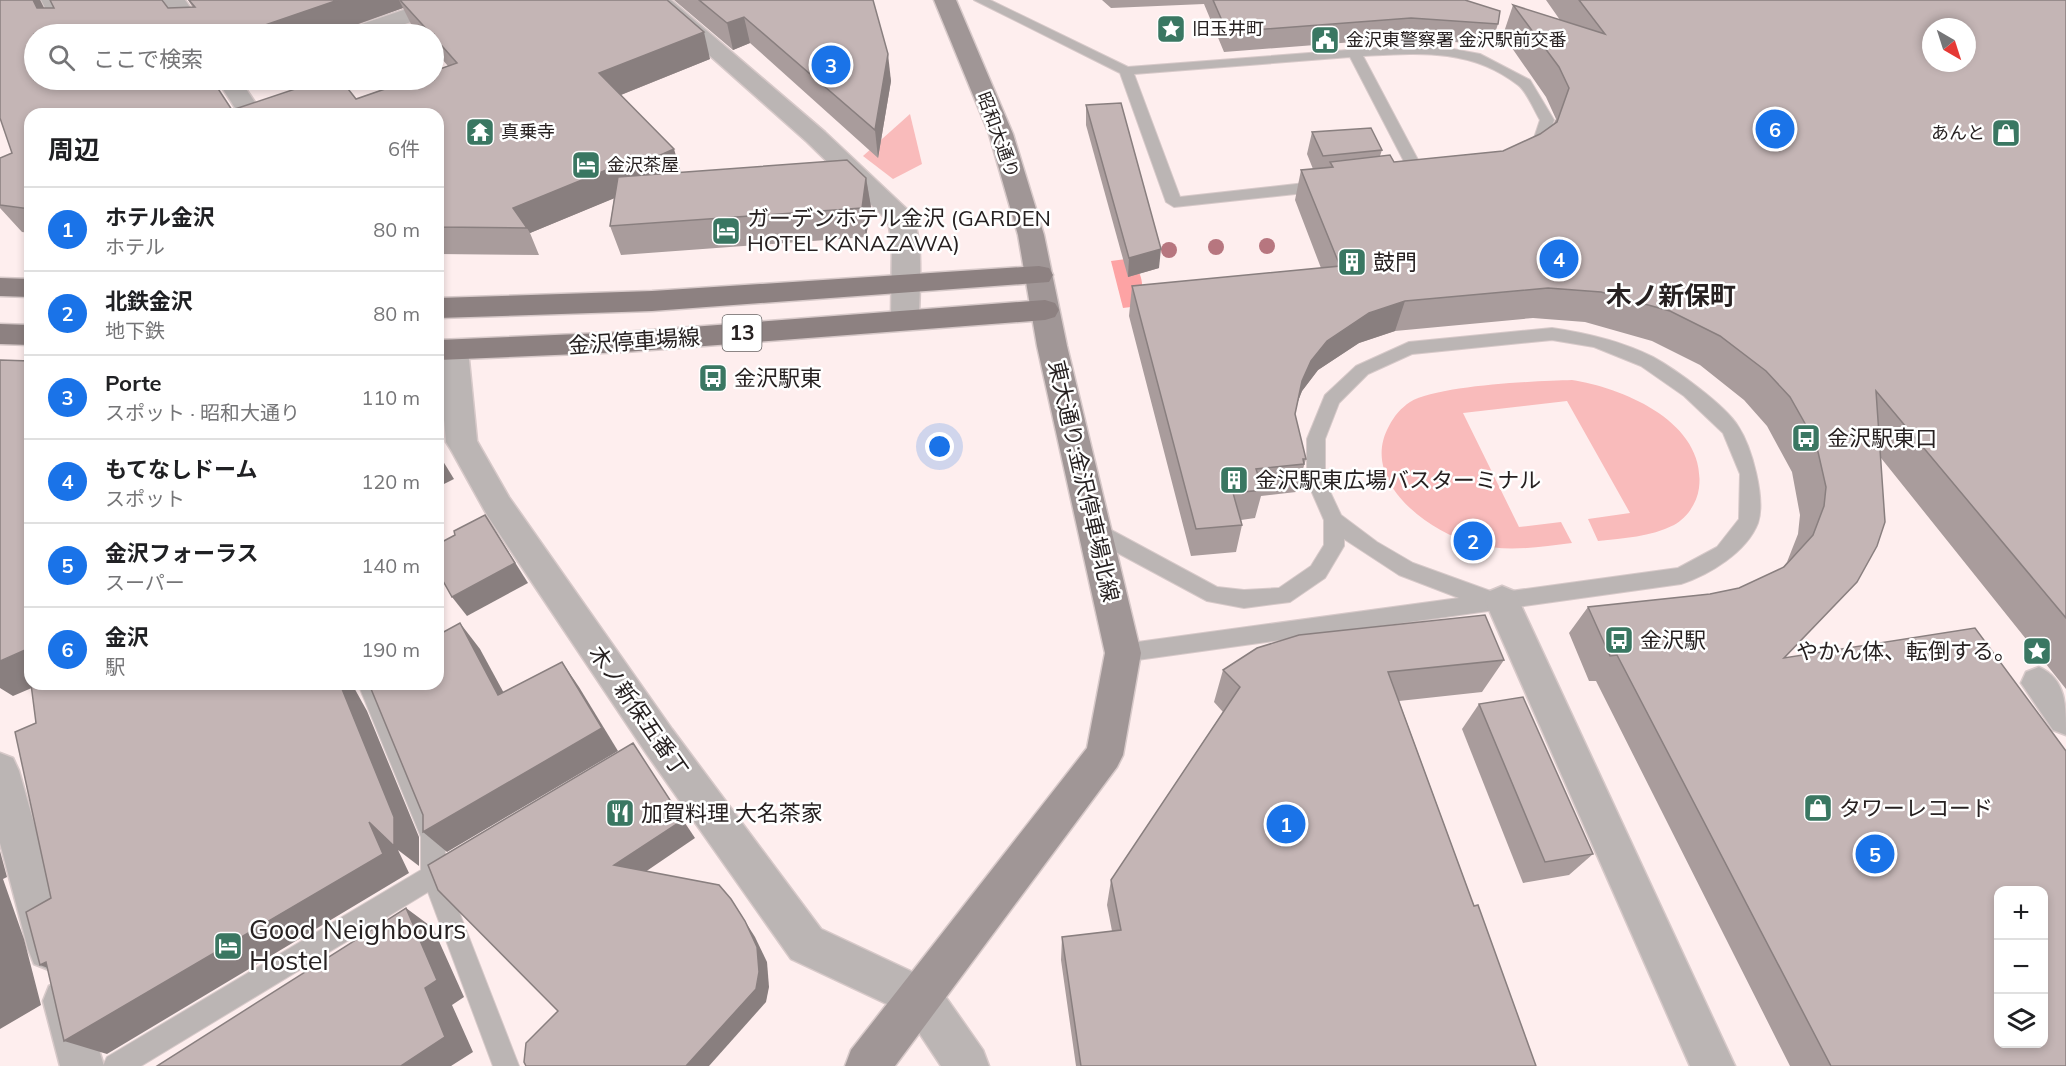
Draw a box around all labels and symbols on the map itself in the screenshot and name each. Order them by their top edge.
place icon: 旧玉井町 [1155,13,1187,45]
place label: 旧玉井町 [1192,17,1264,40]
north arrow [1922,18,1976,72]
public building icon: 金沢東警察署 金沢駅前交番 [1309,24,1341,56]
place label: 金沢東警察署 金沢駅前交番 [1346,28,1567,51]
pin: 3 [812,42,850,88]
street label: 昭和大通り [972,89,1025,181]
pin: 6 [1756,106,1794,152]
temple icon: 真乗寺 [464,116,496,148]
shop icon: あんと [1990,117,2022,149]
place label: 真乗寺 [501,120,555,143]
place label: あんと [1931,121,1985,144]
hotel icon: 金沢茶屋 [570,149,602,181]
place label: 金沢茶屋 [607,153,679,176]
place label: ガーデンホテル金沢 (GARDEN HOTEL KANAZAWA) [747,204,1051,257]
hotel icon: ガーデンホテル金沢 (GARDEN HOTEL KANAZAWA) [710,215,742,247]
pin: 4 [1540,236,1578,282]
building icon: 鼓門 [1336,246,1368,278]
place label: 鼓門 [1373,248,1417,276]
district label: 木ノ新保町 [1606,279,1736,312]
road number: 13 [722,315,762,351]
street label: 金沢停車場線 [567,322,701,360]
street label: 東大通り;金沢停車場北線 [1043,358,1125,604]
bus stop icon: 金沢駅東 [697,362,729,394]
place label: 金沢駅東 [734,364,822,392]
bus stop icon: 金沢駅東口 [1790,422,1822,454]
place label: 金沢駅東口 [1827,424,1937,452]
your location [925,432,954,461]
building icon: 金沢駅東広場バスターミナル [1218,464,1250,496]
place label: 金沢駅東広場バスターミナル [1255,466,1541,494]
pin: 2 [1454,518,1492,564]
bus stop icon: 金沢駅 [1603,624,1635,656]
place label: 金沢駅 [1640,626,1706,654]
place icon: やかん体、転倒する。 [2021,635,2053,667]
place label: やかん体、転倒する。 [1796,637,2016,665]
street label: 木ノ新保五番丁 [583,640,695,782]
shop icon: タワーレコード [1802,792,1834,824]
place label: タワーレコード [1839,794,1993,822]
restaurant icon: 加賀料理 大名茶家 [604,797,636,829]
place label: 加賀料理 大名茶家 [641,799,823,827]
pin: 1 [1266,802,1306,846]
pin: 5 [1856,832,1894,876]
place label: Good Neighbours Hostel [249,912,466,977]
hotel icon: Good Neighbours Hostel [212,930,244,962]

